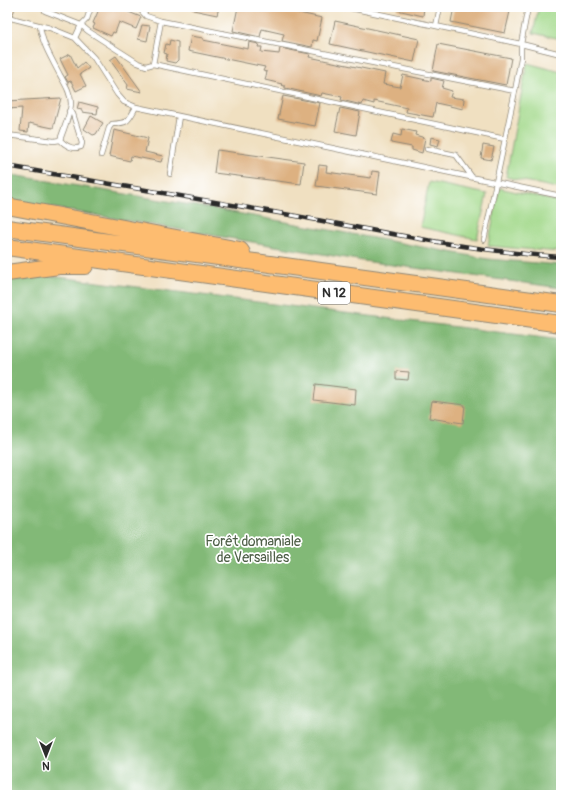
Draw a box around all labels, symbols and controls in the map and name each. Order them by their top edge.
road number: N 12 [318,282,350,304]
park label: Forêt domaniale de Versailles [205,533,301,566]
north arrow [26,736,66,776]
text: N [42,759,50,772]

